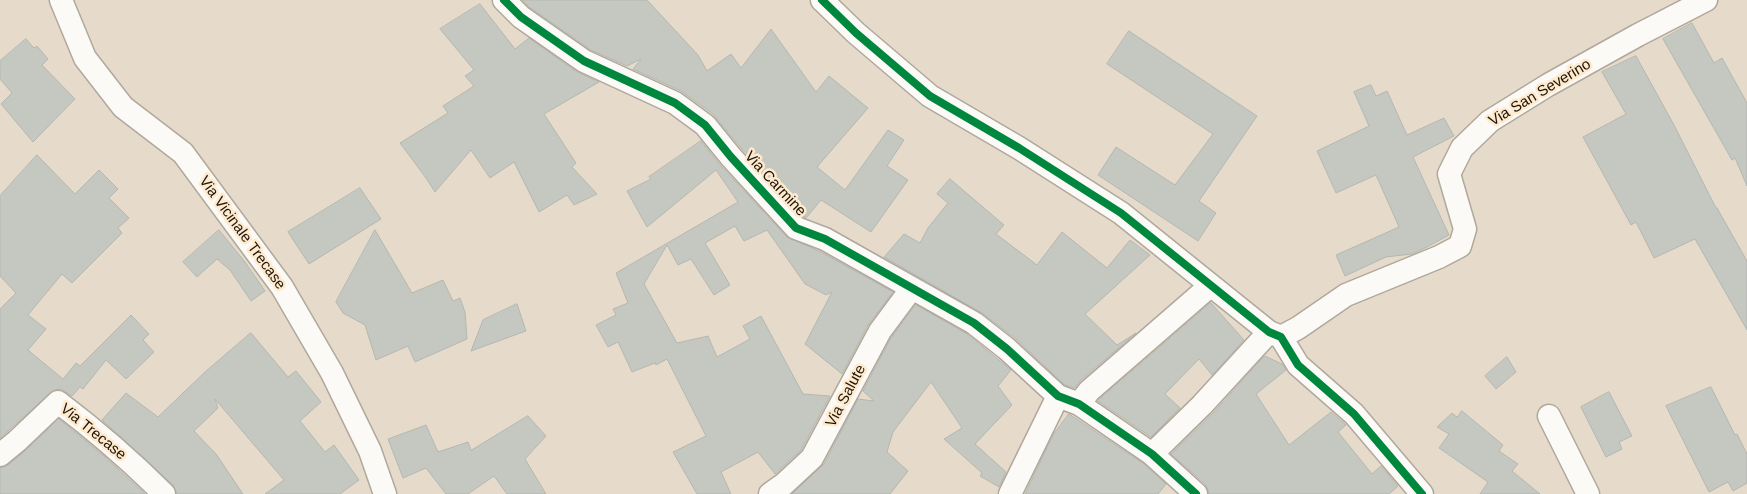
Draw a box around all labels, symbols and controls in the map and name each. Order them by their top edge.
street label: Via San Severino [1486,56,1594,130]
street label: Via Carmine [740,148,810,220]
street label: Via Vicinale Trecase [195,173,289,293]
street label: Via Salute [822,362,870,430]
street label: Via Trecase [57,400,129,464]

